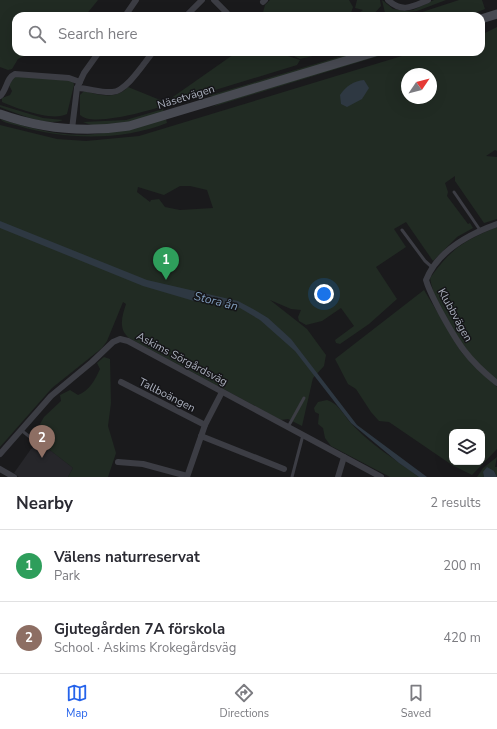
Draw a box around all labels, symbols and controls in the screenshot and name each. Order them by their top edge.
search box [12,12,485,56]
icon: search [26,23,48,45]
text: Search here [58,24,138,44]
north arrow [401,68,437,104]
street label: Näsetvägen [156,81,216,113]
pin: 1 [153,247,179,280]
your location [314,284,334,304]
street label: Klubbvägen [434,286,476,344]
water label: Stora ån [192,288,240,314]
street label: Askims Sörgårdsväg [134,329,230,389]
street label: Tallboängen [136,374,198,416]
pin: 2 [29,425,55,458]
map controls [449,429,485,465]
button: layers [449,429,485,465]
text: Nearby [16,492,73,515]
text: 2 results [430,494,481,512]
text: Välens naturreservat [54,547,200,567]
text: 1 [25,557,33,575]
text: 200 m [443,557,481,575]
text: Park [54,567,80,585]
text: Gjutegården 7A förskola [54,619,225,639]
text: 2 [25,629,33,647]
text: 420 m [443,629,481,647]
text: School · Askims Krokegårdsväg [54,639,236,657]
tab: Map [66,682,88,721]
tab: Directions [220,682,269,721]
tab: Saved [401,682,431,721]

